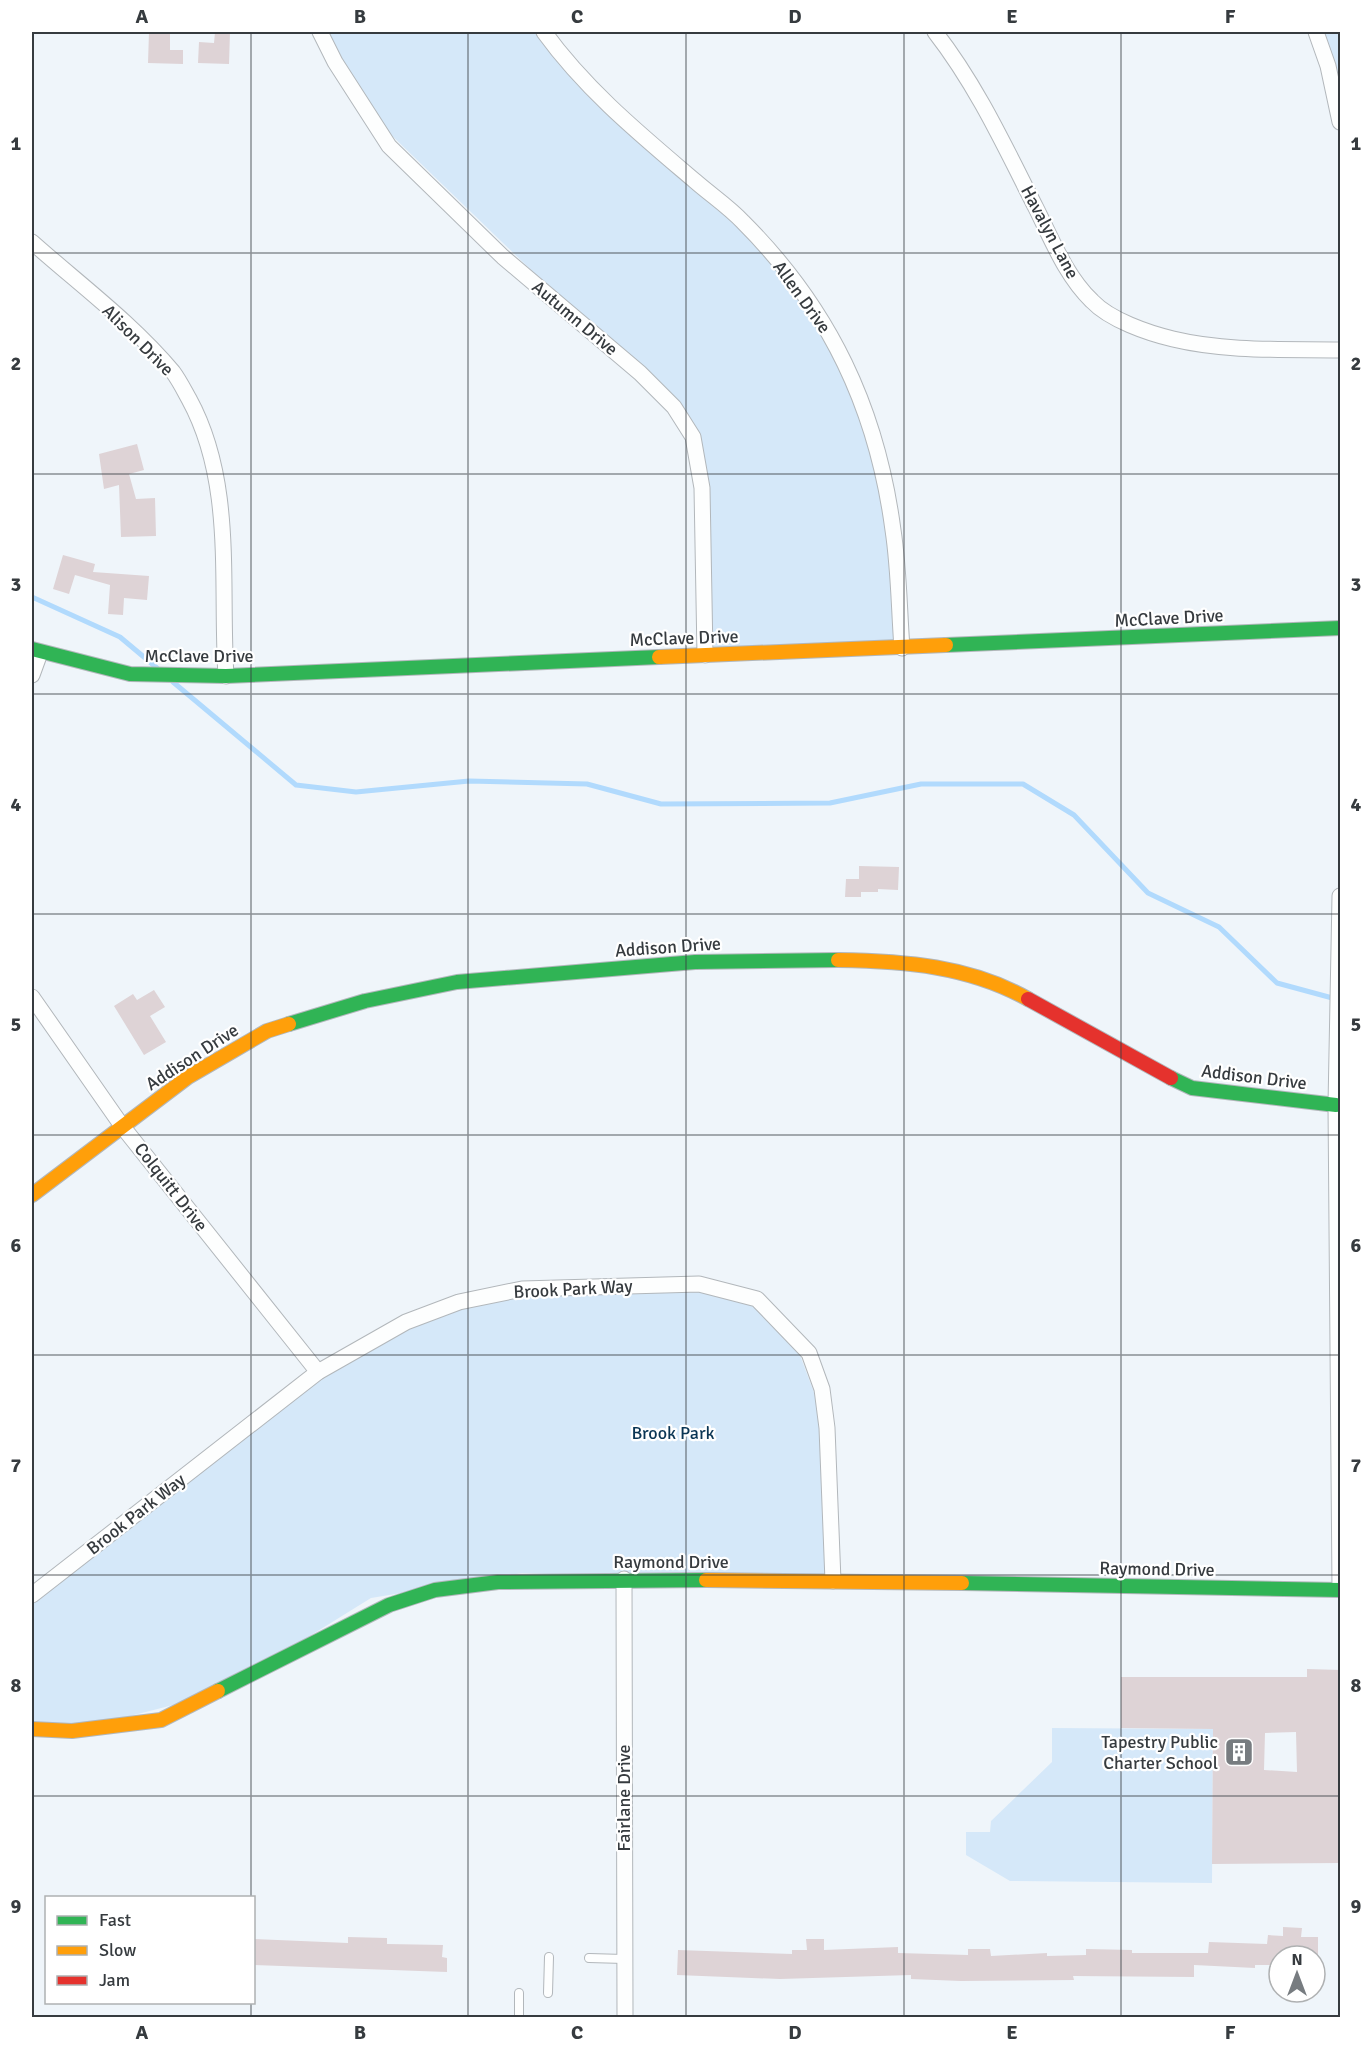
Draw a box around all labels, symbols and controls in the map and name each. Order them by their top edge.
text: A [136,4,149,29]
text: B [354,4,366,29]
text: C [571,4,583,29]
text: D [788,4,802,29]
text: E [1006,4,1018,29]
text: F [1225,4,1236,29]
text: 1 [11,131,22,156]
text: 1 [1351,131,1362,156]
street label: Havalyn Lane [1016,181,1084,283]
street label: Allen Drive [768,257,836,337]
street label: Autumn Drive [528,276,622,360]
street label: Alison Drive [98,300,178,380]
text: 2 [11,351,21,376]
text: 2 [1351,351,1361,376]
text: 3 [11,572,21,597]
text: 3 [1351,572,1361,597]
street label: McClave Drive [1114,604,1224,632]
street label: McClave Drive [629,625,739,651]
street label: McClave Drive [144,645,254,667]
text: 4 [11,792,22,817]
text: 4 [1351,792,1362,817]
street label: Addison Drive [614,932,722,962]
text: 5 [11,1012,21,1037]
text: 5 [1351,1012,1361,1037]
street label: Addison Drive [142,1019,242,1095]
street label: Addison Drive [1200,1060,1308,1094]
street label: Colquitt Drive [130,1138,212,1236]
text: 6 [11,1233,22,1258]
text: 6 [1351,1233,1362,1258]
street label: Brook Park Way [513,1275,634,1303]
park label: Brook Park [631,1422,715,1444]
text: 7 [11,1453,22,1478]
text: 7 [1351,1453,1362,1478]
street label: Brook Park Way [82,1468,190,1559]
street label: Raymond Drive [613,1551,729,1573]
street label: Raymond Drive [1099,1557,1215,1581]
text: 8 [11,1673,22,1698]
text: 8 [1351,1673,1362,1698]
place label: Tapestry Public Charter School [1101,1731,1218,1774]
building icon: Tapestry Public Charter School [1223,1736,1255,1768]
street label: Fairlane Drive [613,1745,635,1851]
text: 9 [11,1894,22,1919]
text: 9 [1351,1894,1362,1919]
legend [45,1896,255,2004]
text: Fast [99,1909,131,1931]
text: Slow [99,1939,136,1961]
north arrow [1267,1944,1327,2004]
text: N [1291,1950,1303,1970]
text: Jam [99,1969,130,1991]
text: A [136,2020,149,2045]
text: B [354,2020,366,2045]
text: C [571,2020,583,2045]
text: D [788,2020,802,2045]
text: E [1006,2020,1018,2045]
text: F [1225,2020,1236,2045]

